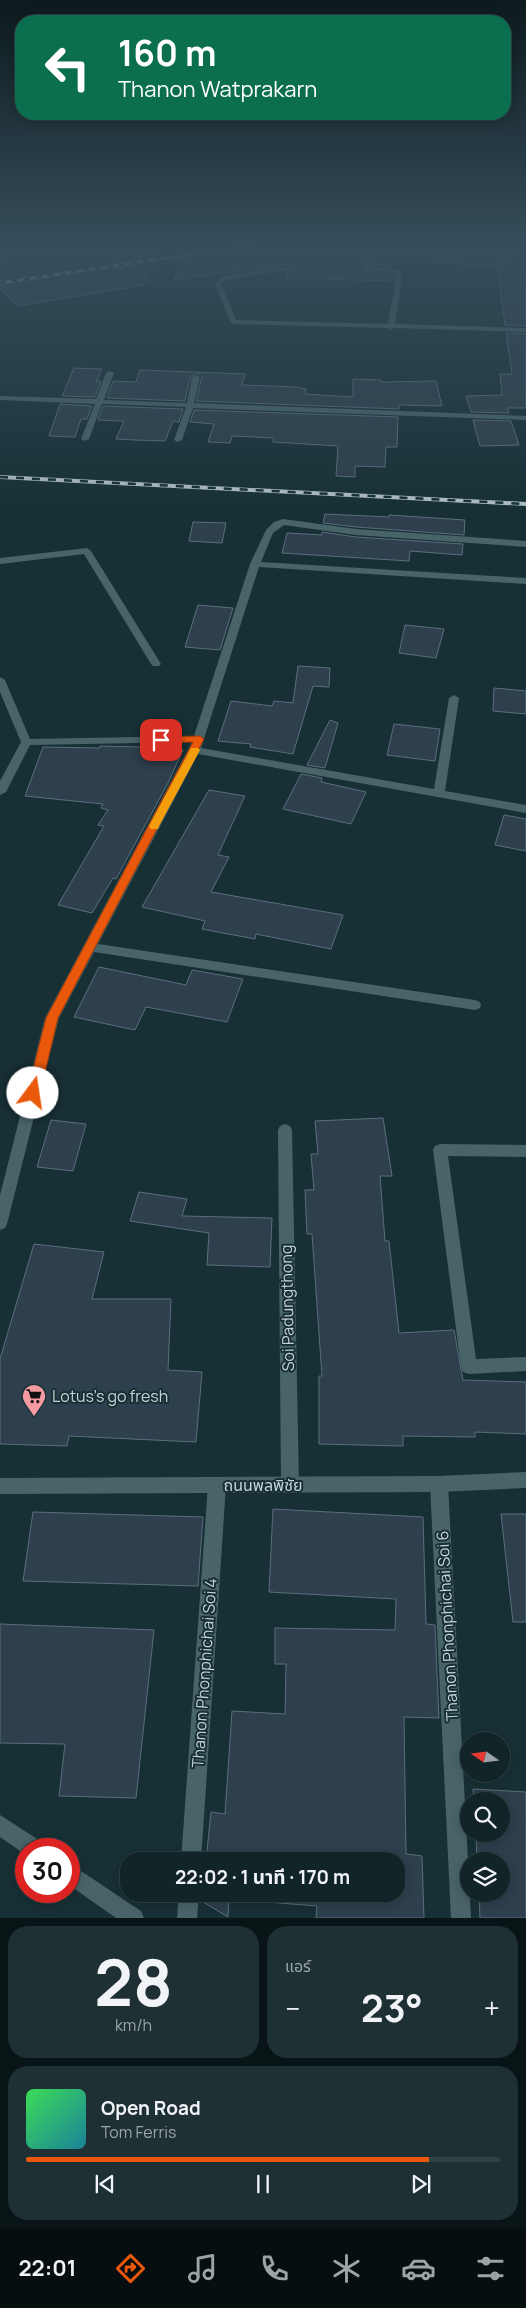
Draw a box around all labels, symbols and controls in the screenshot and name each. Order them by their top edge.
text: 160 m [118,29,217,77]
icon: left [35,35,100,100]
text: Thanon Watprakarn [118,74,317,104]
pin [140,719,182,761]
icon: arrive [147,726,175,754]
position arrow [6,1066,58,1118]
street label: Soi Padungthong [275,1244,299,1372]
supermarket icon: Lotus's go fresh [21,1383,47,1417]
place label: Lotus's go fresh [52,1385,168,1407]
street label: ถนนพลพิชัย [224,1474,302,1496]
street label: Thanon Phonphichai Soi 6 [431,1530,463,1722]
street label: Thanon Phonphichai Soi 4 [186,1577,222,1769]
north arrow [460,1732,510,1782]
map controls [460,1732,510,1902]
button: search [460,1792,510,1842]
speed limit sign: 30 [15,1838,80,1903]
button: layers [460,1852,510,1902]
text: 22:02 · 1 นาที · 170 m [175,1864,350,1890]
text: 28 [94,1937,173,2026]
text: แอร์ [285,1955,311,1977]
text: 23° [361,1981,423,2033]
text: − [285,1989,300,2027]
text: + [484,1989,500,2027]
text: km/h [115,2014,152,2036]
text: Open Road [101,2095,201,2121]
text: Tom Ferris [101,2121,176,2143]
icon: previous [91,2170,119,2198]
icon: pause [249,2170,277,2198]
icon: next [407,2170,435,2198]
icon: directions [113,2251,148,2286]
icon: music [185,2251,220,2286]
icon: phone [257,2251,292,2286]
icon: climate [329,2251,364,2286]
icon: car [401,2251,436,2286]
icon: filters [473,2251,508,2286]
text: 22:01 [18,2253,76,2283]

